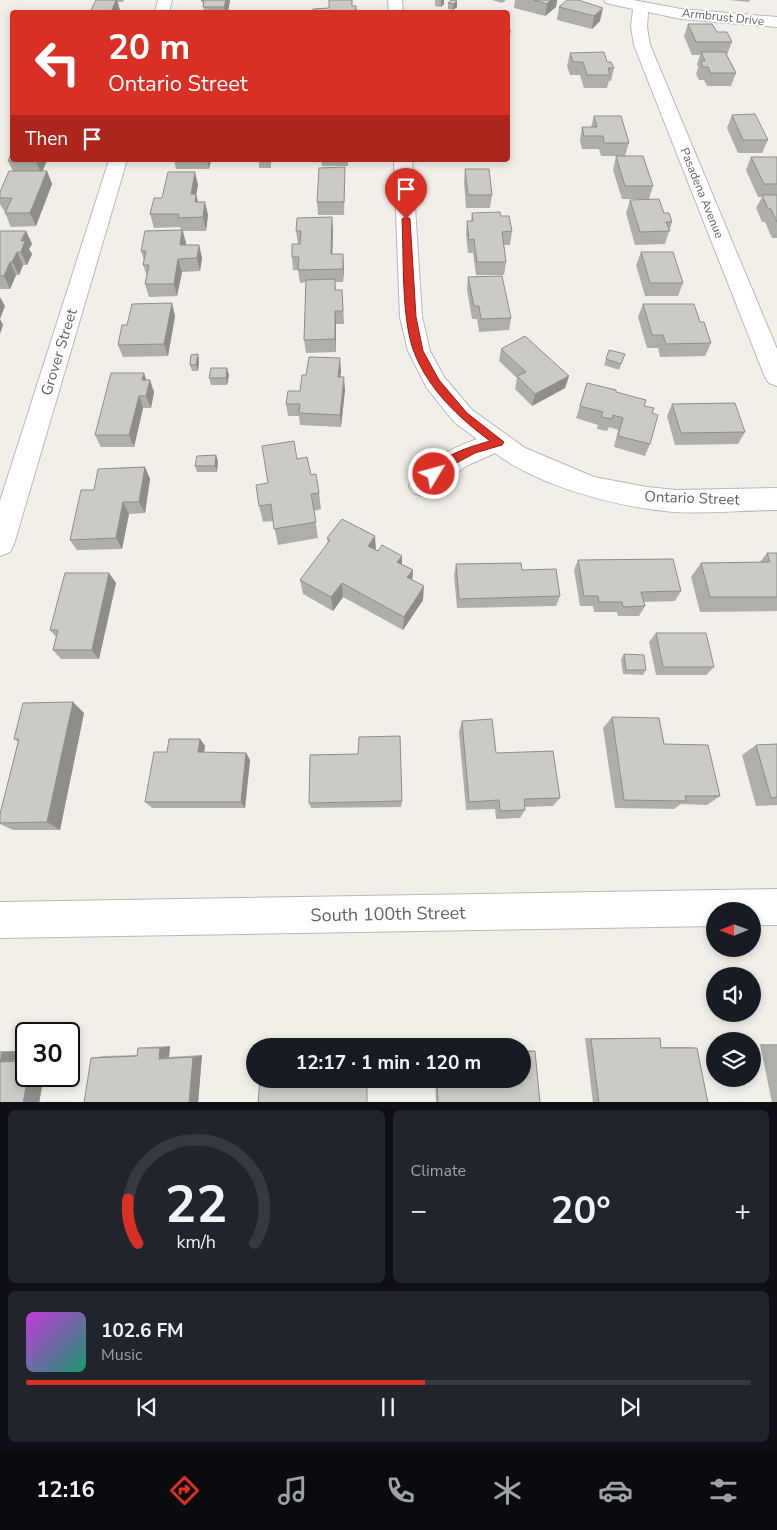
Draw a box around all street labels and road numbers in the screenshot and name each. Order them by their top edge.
street label: Armbrust Drive [681,5,765,29]
street label: Pasadena Avenue [677,145,727,241]
street label: Grover Street [36,305,82,398]
street label: Ontario Street [644,486,741,510]
street label: South 100th Street [310,901,466,927]

